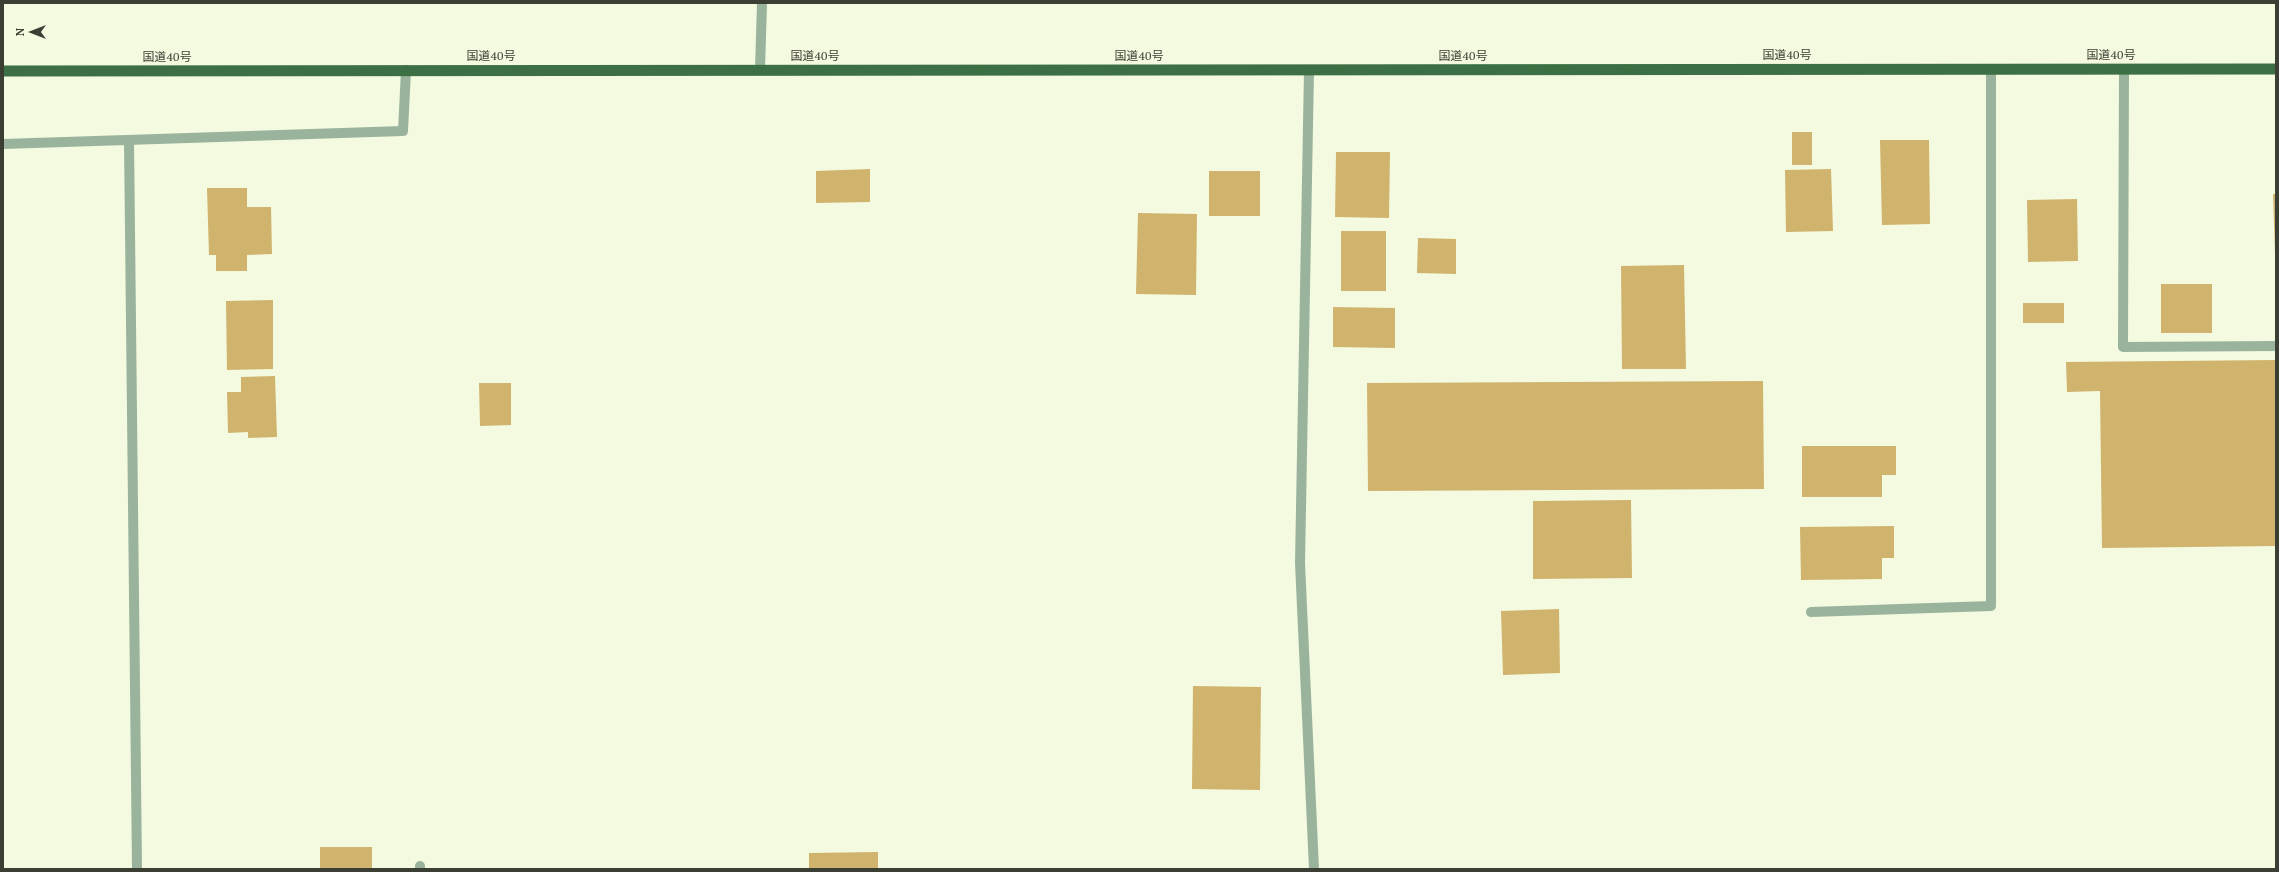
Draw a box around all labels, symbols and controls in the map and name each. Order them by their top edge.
north arrow [12,12,52,52]
text: N [13,28,27,36]
street label: 国道40号 [1763,49,1811,63]
street label: 国道40号 [2087,49,2135,63]
street label: 国道40号 [467,50,515,64]
street label: 国道40号 [791,50,839,64]
street label: 国道40号 [1115,50,1163,64]
street label: 国道40号 [1439,50,1487,64]
street label: 国道40号 [143,51,191,65]

